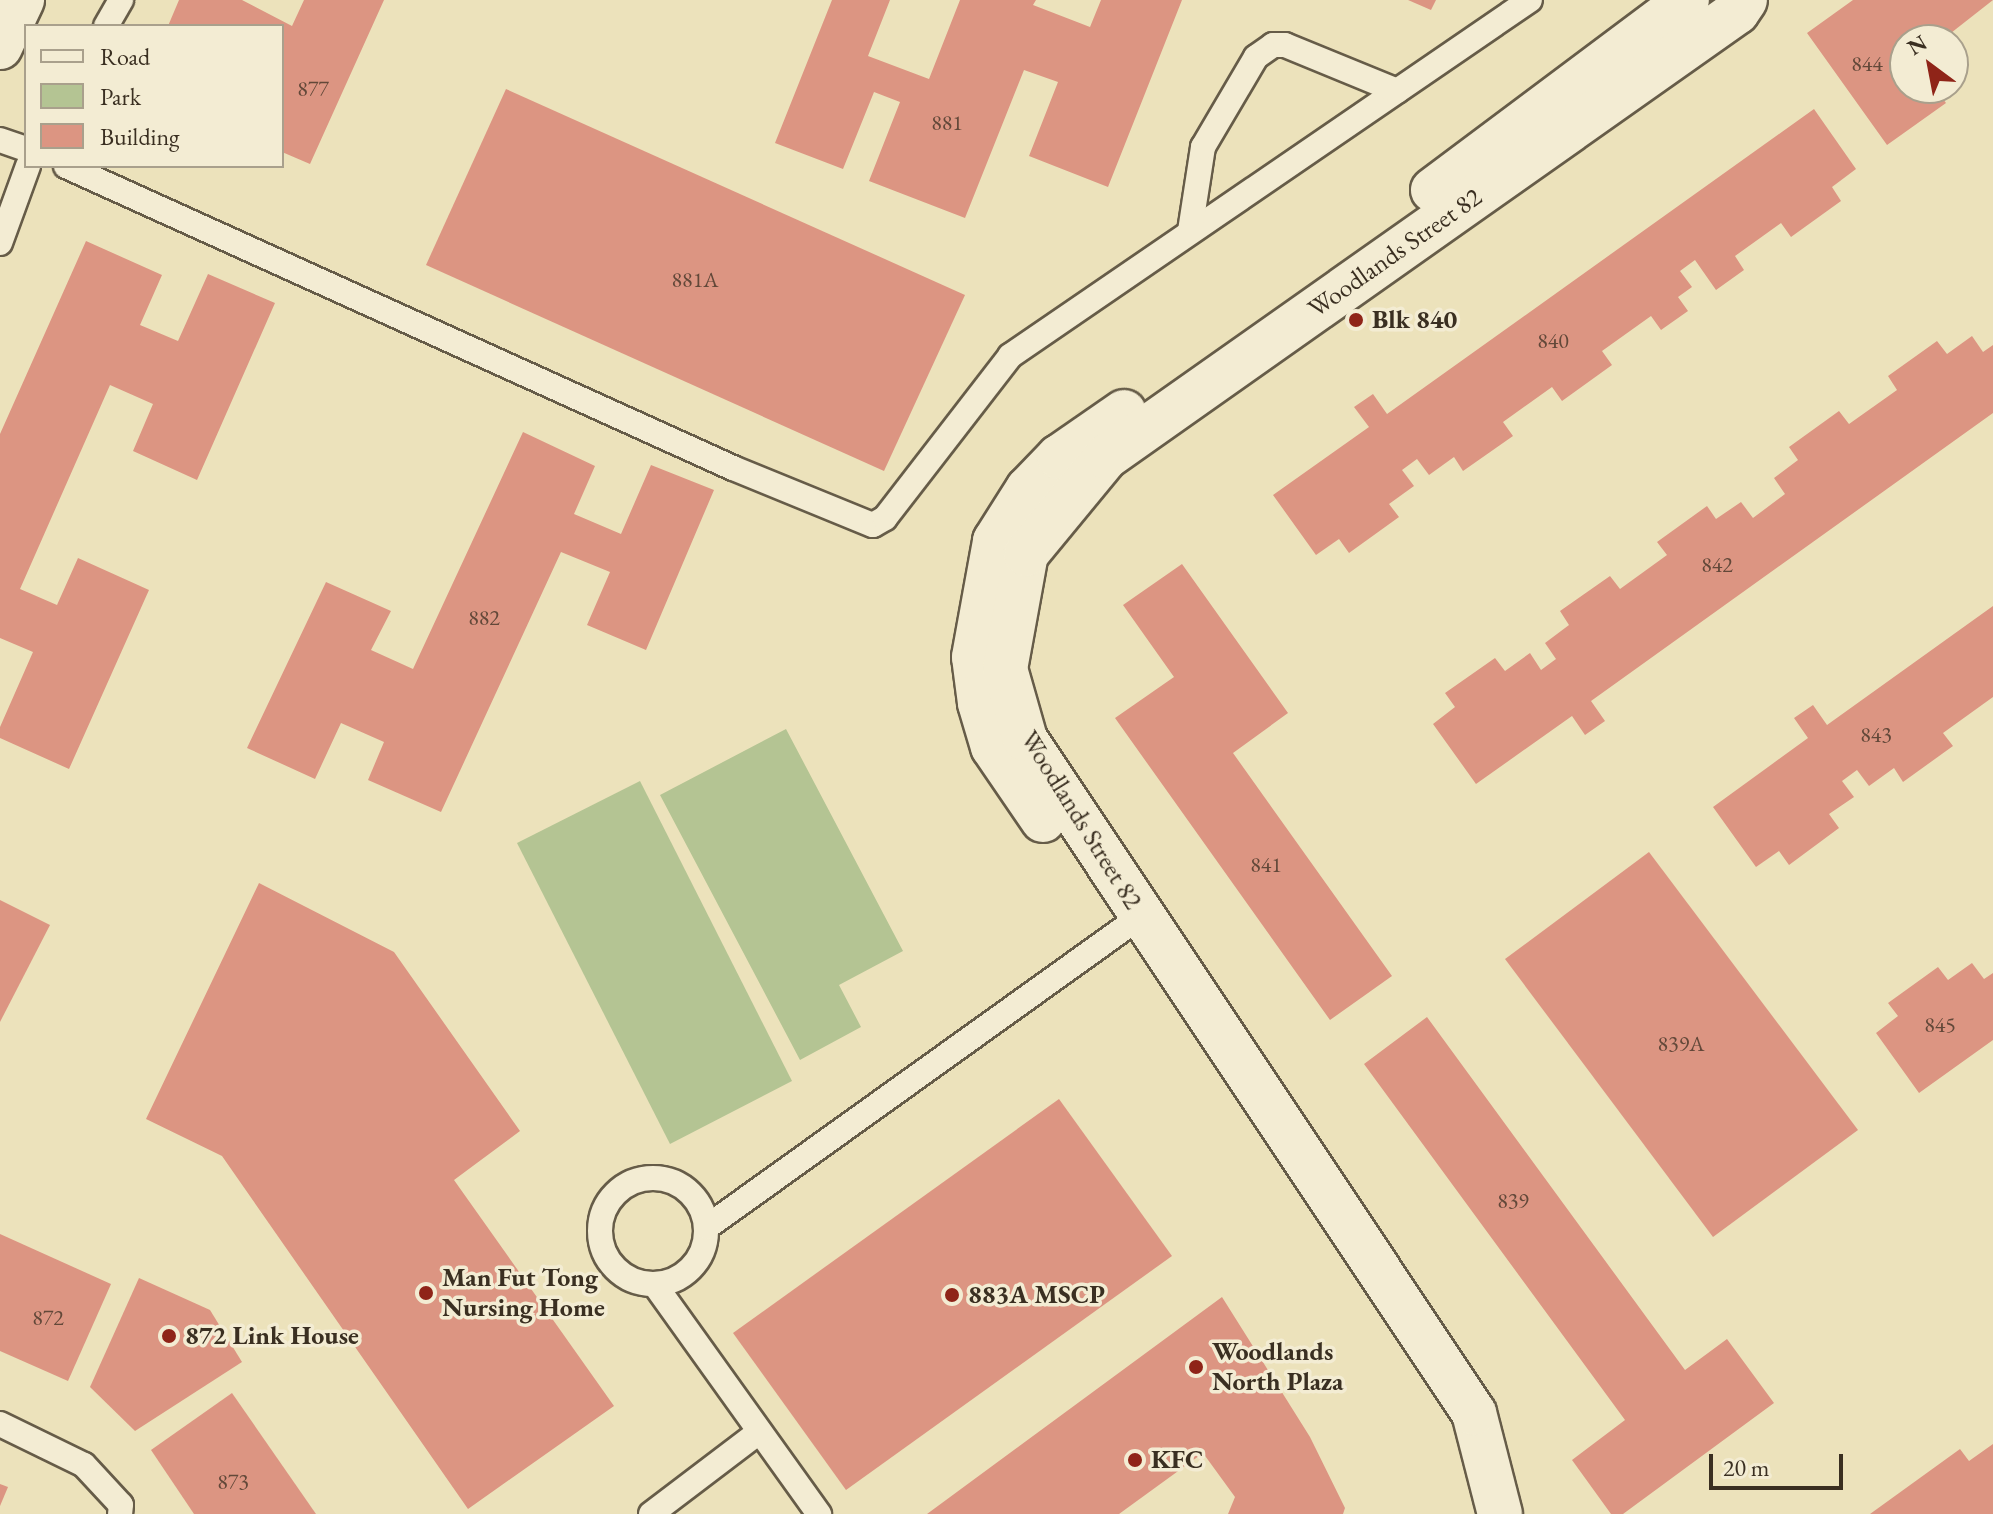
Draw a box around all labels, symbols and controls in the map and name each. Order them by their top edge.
legend [24,24,284,168]
north arrow [1889,24,1969,104]
text: N [1902,28,1932,62]
text: Road [100,41,150,72]
house number: 844 [1851,51,1883,77]
house number: 877 [297,76,329,102]
text: Park [100,81,141,112]
house number: 881 [931,110,963,136]
text: Building [100,121,180,152]
street label: Woodlands Street 82 [1302,182,1488,324]
house number: 881A [672,267,718,293]
place label: Blk 840 [1372,304,1457,336]
marker: Blk 840 [1347,311,1365,329]
house number: 840 [1537,328,1569,354]
house number: 842 [1701,552,1733,578]
house number: 882 [468,605,500,631]
house number: 843 [1860,722,1892,748]
street label: Woodlands Street 82 [1014,725,1148,915]
house number: 841 [1250,852,1282,878]
house number: 845 [1924,1012,1956,1038]
house number: 839A [1658,1031,1704,1057]
house number: 839 [1497,1188,1529,1214]
place label: Man Fut Tong Nursing Home [442,1262,605,1324]
place label: 883A MSCP [968,1279,1105,1311]
marker: Man Fut Tong Nursing Home [417,1284,435,1302]
marker: 883A MSCP [943,1286,961,1304]
house number: 872 [32,1305,64,1331]
place label: 872 Link House [185,1320,359,1352]
marker: 872 Link House [160,1327,178,1345]
place label: Woodlands North Plaza [1212,1336,1343,1398]
marker: Woodlands North Plaza [1187,1358,1205,1376]
scale bar [1713,1438,1847,1488]
place label: KFC [1151,1444,1203,1476]
marker: KFC [1126,1451,1144,1469]
text: 20 m [1723,1452,1770,1483]
house number: 873 [217,1469,249,1495]

